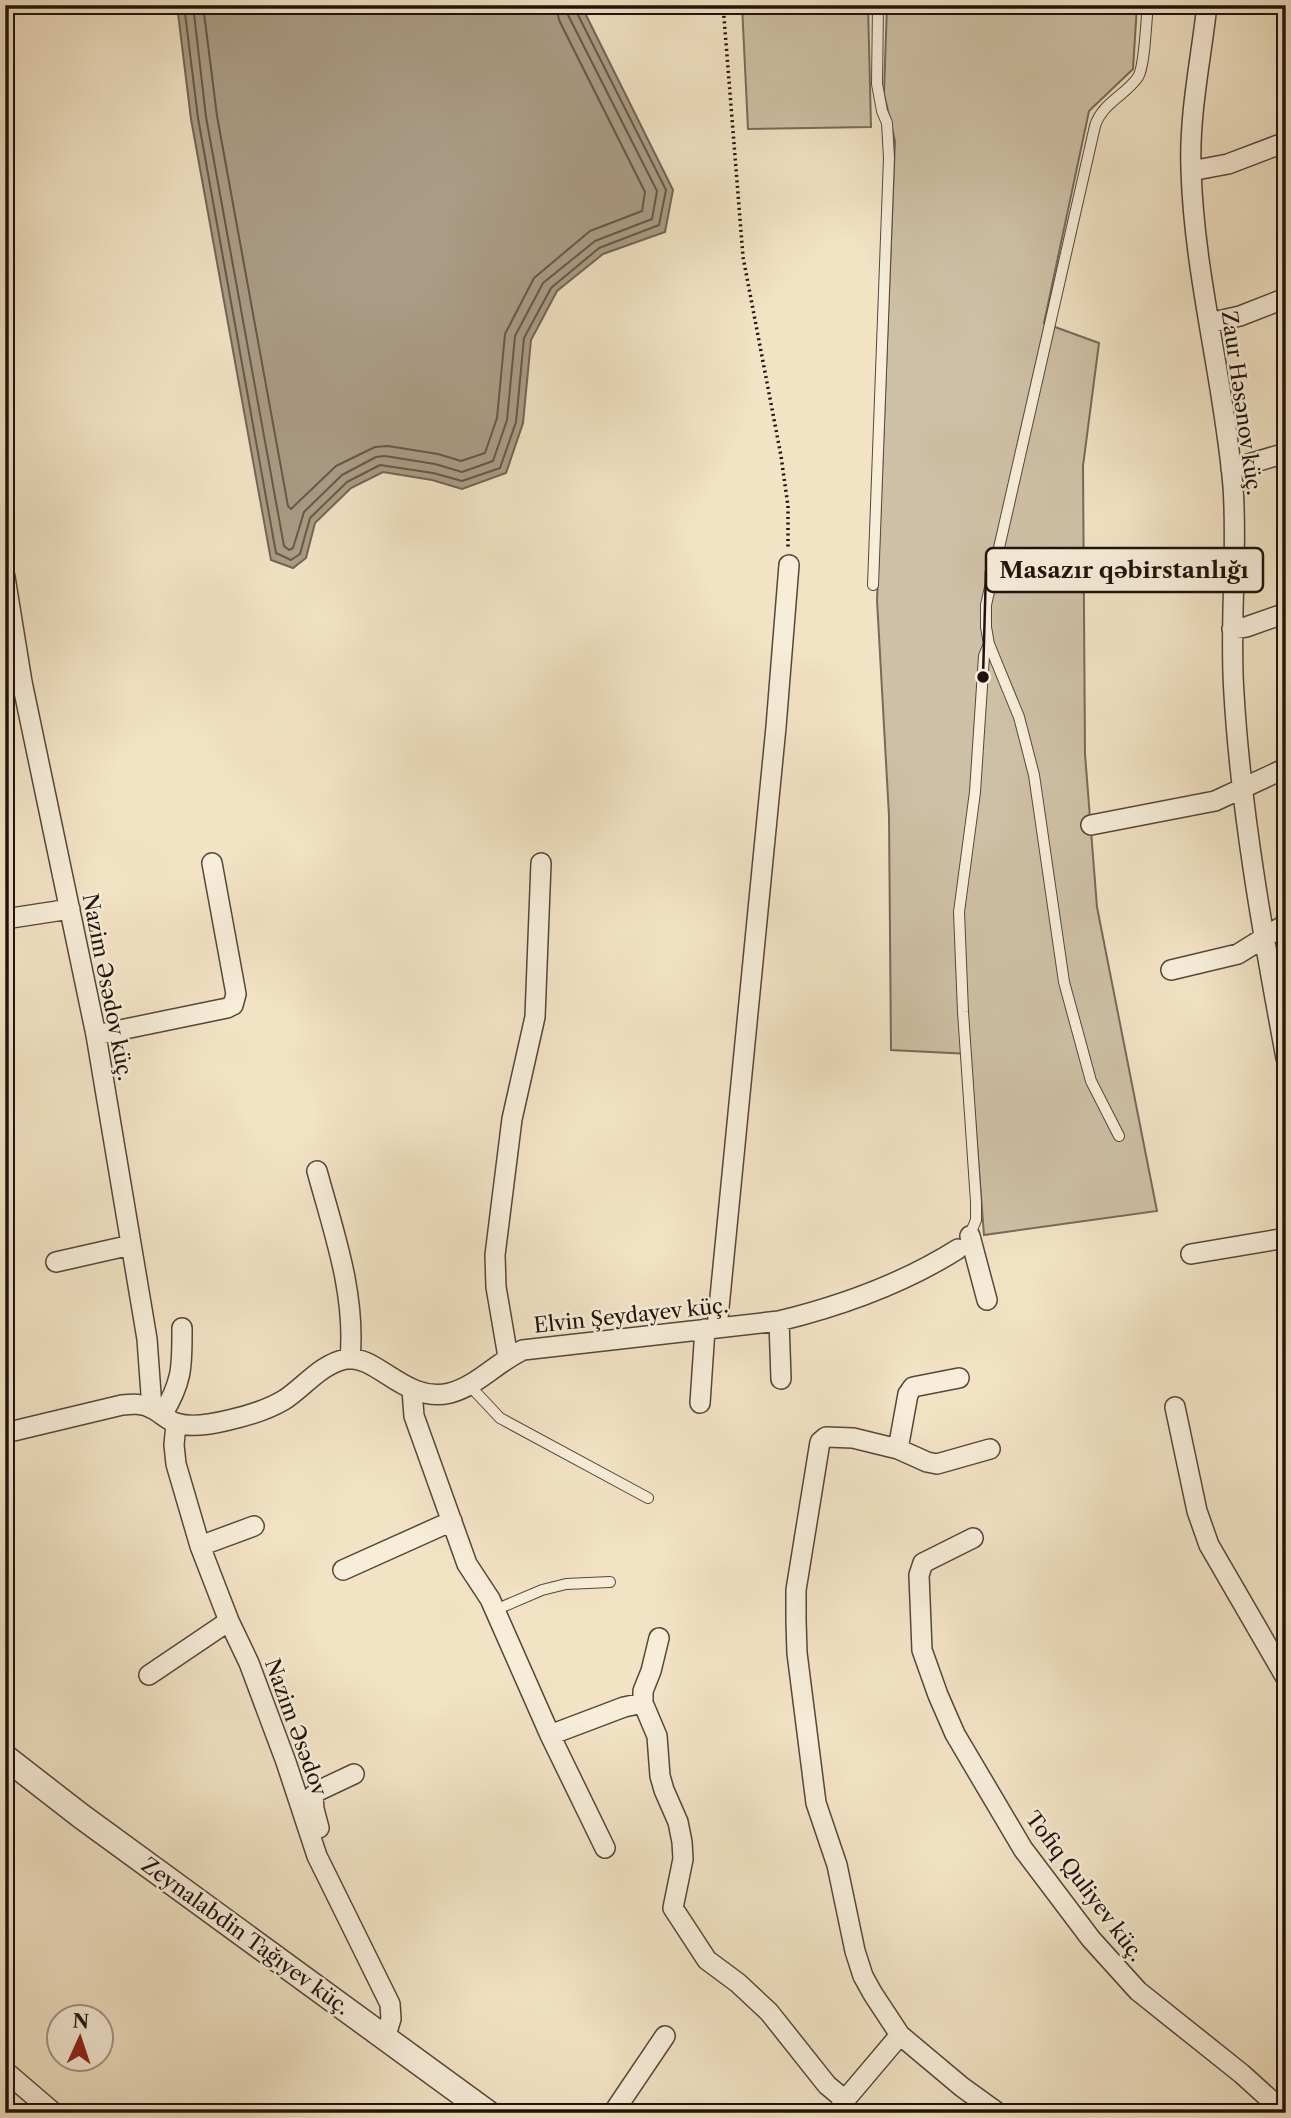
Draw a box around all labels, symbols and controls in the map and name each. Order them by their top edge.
street label: Zaur Həsənov küç. [1217,309,1267,497]
callout: Masazır qəbirstanlığı [986,548,1263,592]
text: Masazır qəbirstanlığı [999,556,1249,584]
street label: Nazim Əsədov küç. [78,891,138,1083]
street label: Elvin Şeydayev küç. [532,1292,730,1338]
street label: Nazim Əsədov [260,1655,333,1799]
street label: Tofiq Quliyev küç. [1021,1806,1149,1966]
street label: Zeynalabdin Tağıyev küç. [137,1852,355,2020]
north arrow [46,2002,116,2072]
text: N [72,2010,90,2033]

